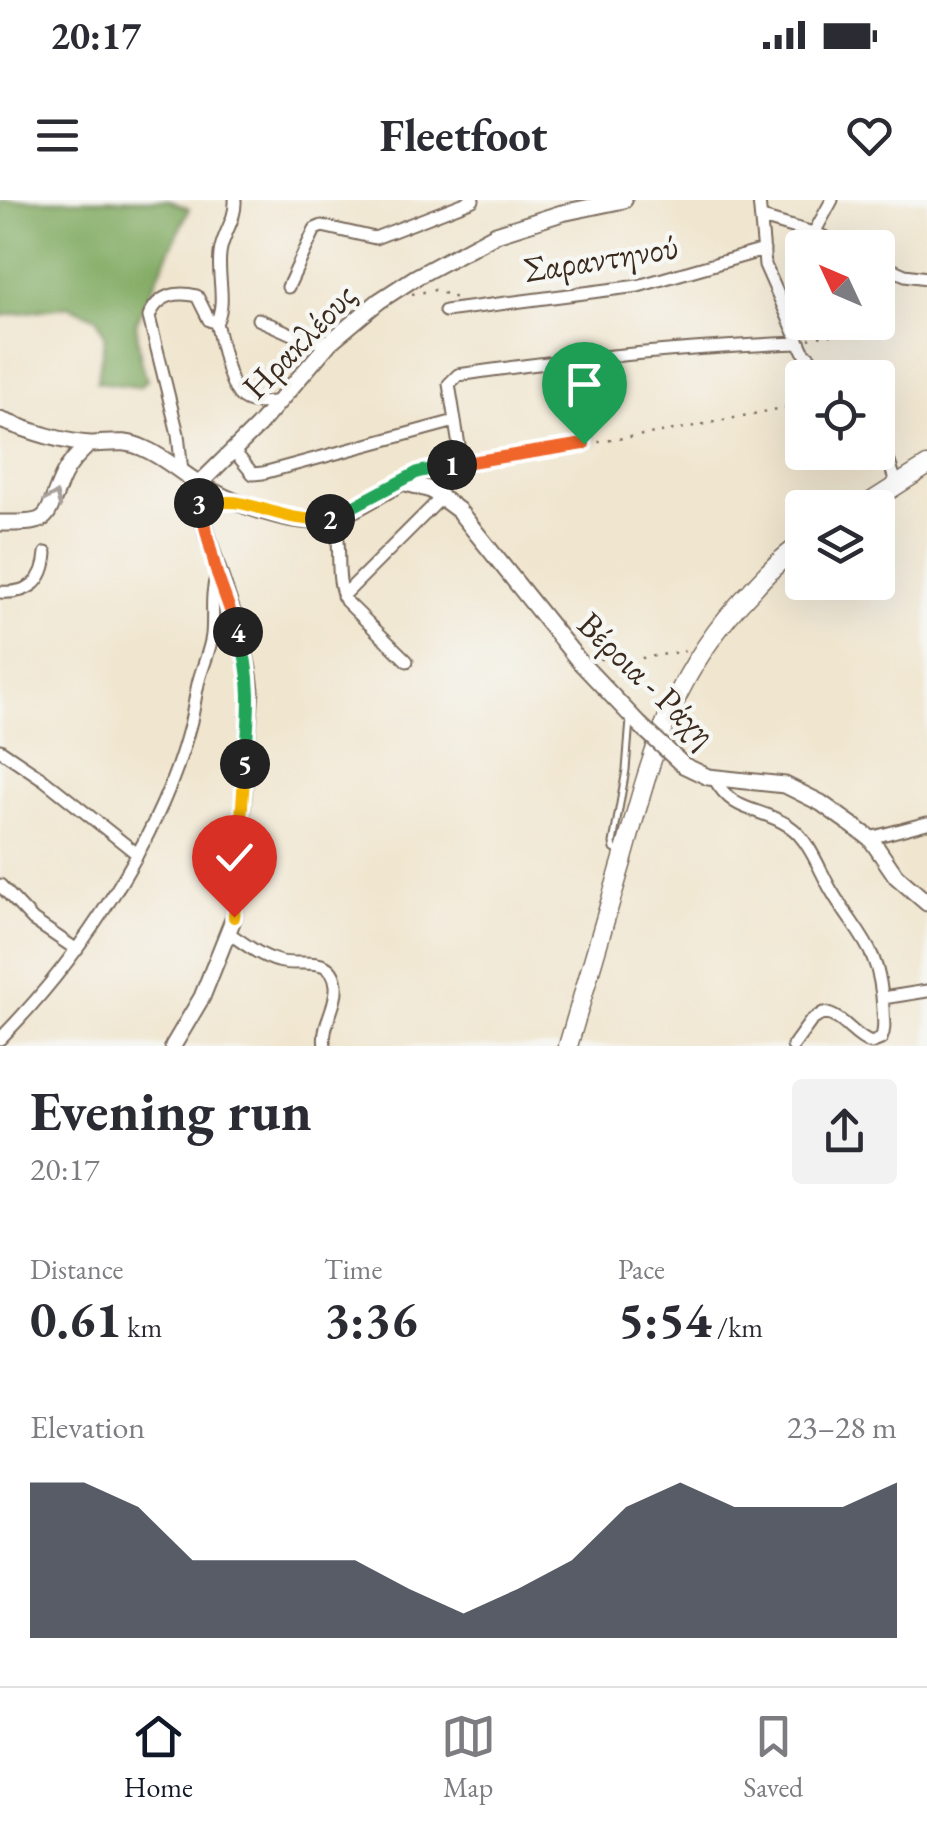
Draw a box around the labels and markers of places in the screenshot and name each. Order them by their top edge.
pin [542,342,627,445]
pin: 1 [427,440,477,490]
pin: 3 [174,478,224,528]
pin: 2 [305,494,355,544]
pin: 4 [213,607,263,657]
pin: 5 [220,739,270,789]
pin [192,815,277,918]

